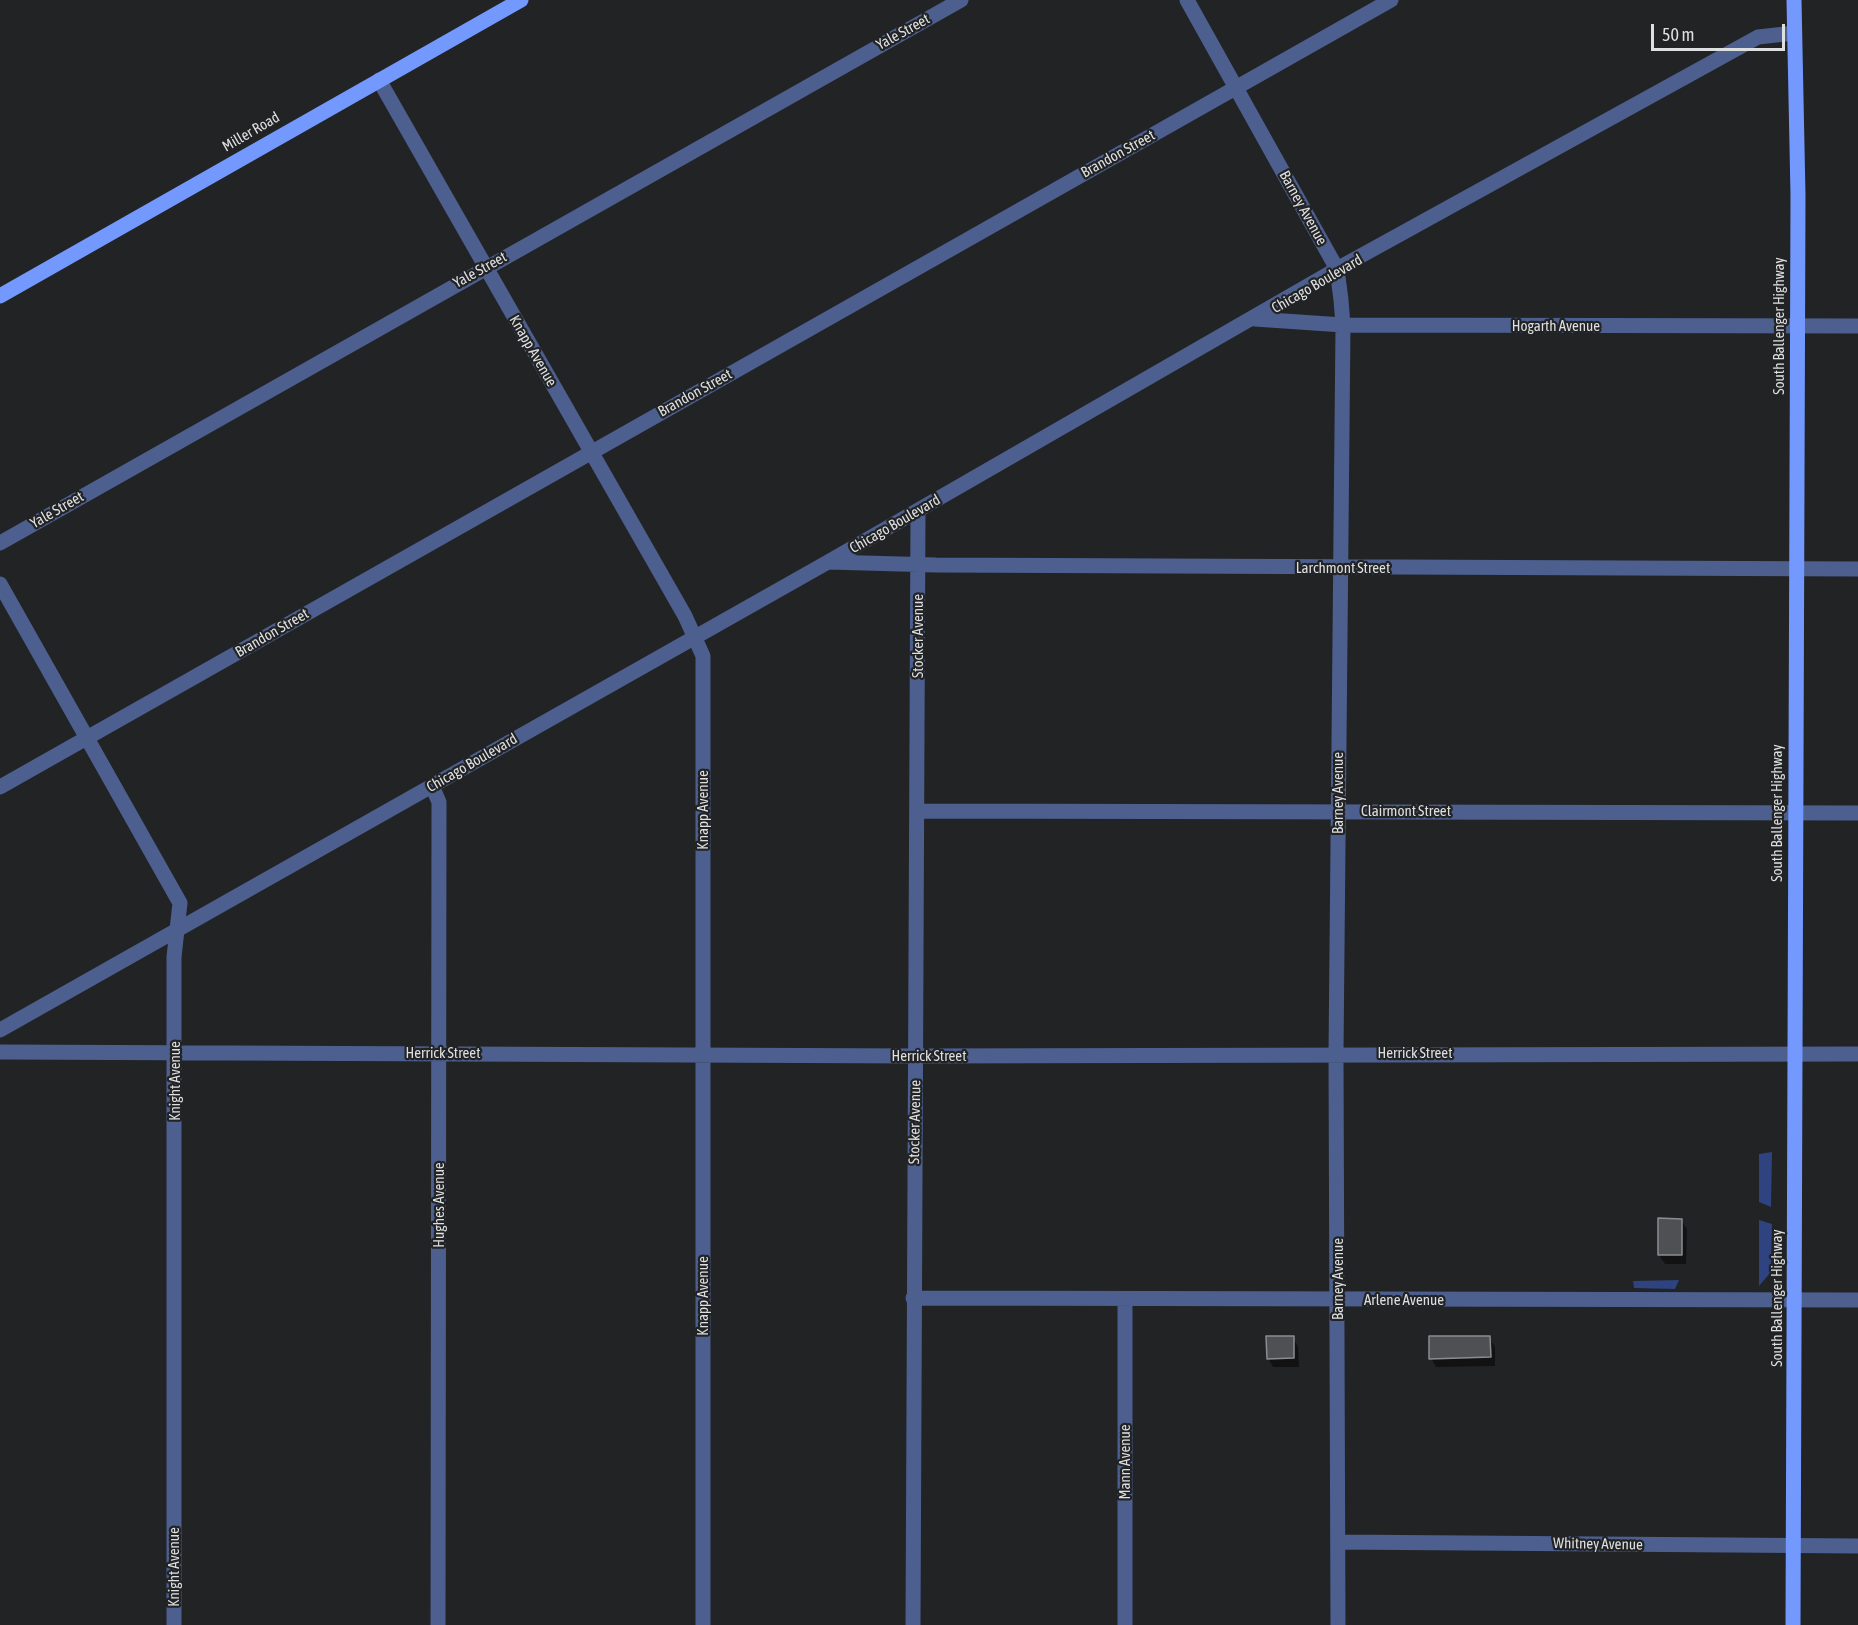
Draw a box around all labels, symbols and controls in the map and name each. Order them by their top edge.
street label: Yale Street [873,10,933,54]
scale bar [1654,12,1788,50]
text: 50 m [1662,24,1694,45]
street label: Miller Road [219,108,283,156]
street label: Brandon Street [1078,126,1158,182]
street label: Barney Avenue [1275,168,1331,248]
street label: Yale Street [450,248,510,292]
street label: Chicago Boulevard [1268,251,1366,317]
street label: South Ballenger Highway [1770,257,1788,395]
street label: Knapp Avenue [505,312,561,390]
street label: Hogarth Avenue [1512,317,1600,335]
street label: Brandon Street [655,365,735,421]
street label: Yale Street [27,488,87,532]
street label: Chicago Boulevard [846,491,944,557]
street label: Larchmont Street [1296,559,1390,577]
street label: Stocker Avenue [909,594,927,678]
street label: Brandon Street [232,605,312,661]
street label: Chicago Boulevard [423,730,521,796]
street label: South Ballenger Highway [1768,744,1786,882]
street label: Barney Avenue [1329,752,1347,834]
street label: Knapp Avenue [694,770,712,850]
street label: Clairmont Street [1361,802,1451,820]
street label: Knight Avenue [166,1041,184,1121]
street label: Herrick Street [406,1044,480,1062]
street label: Herrick Street [1378,1044,1452,1062]
street label: Herrick Street [892,1047,966,1065]
street label: Stocker Avenue [905,1080,925,1164]
street label: Hughes Avenue [430,1162,448,1248]
street label: South Ballenger Highway [1768,1229,1786,1367]
street label: Barney Avenue [1329,1238,1347,1320]
street label: Knapp Avenue [694,1256,712,1336]
street label: Arlene Avenue [1364,1291,1444,1309]
street label: Mann Avenue [1116,1424,1134,1500]
street label: Knight Avenue [165,1527,183,1607]
street label: Whitney Avenue [1553,1534,1643,1554]

